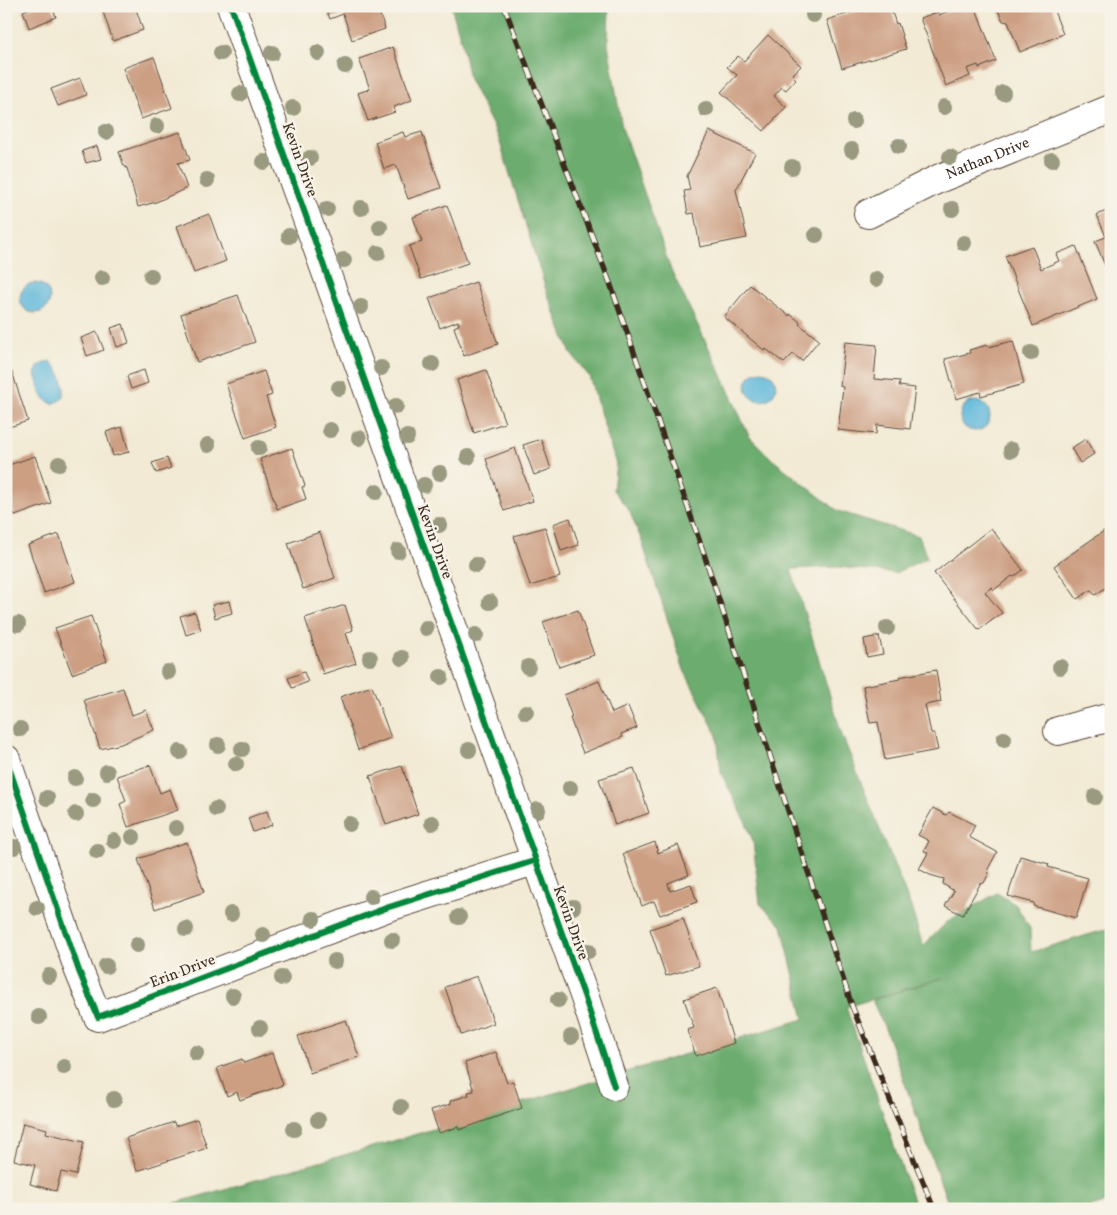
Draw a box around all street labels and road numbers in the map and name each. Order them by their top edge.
street label: Kevin Drive [276,120,322,200]
street label: Nathan Drive [943,132,1033,185]
street label: Kevin Drive [411,502,457,582]
street label: Kevin Drive [547,883,593,963]
street label: Erin Drive [147,950,219,994]

